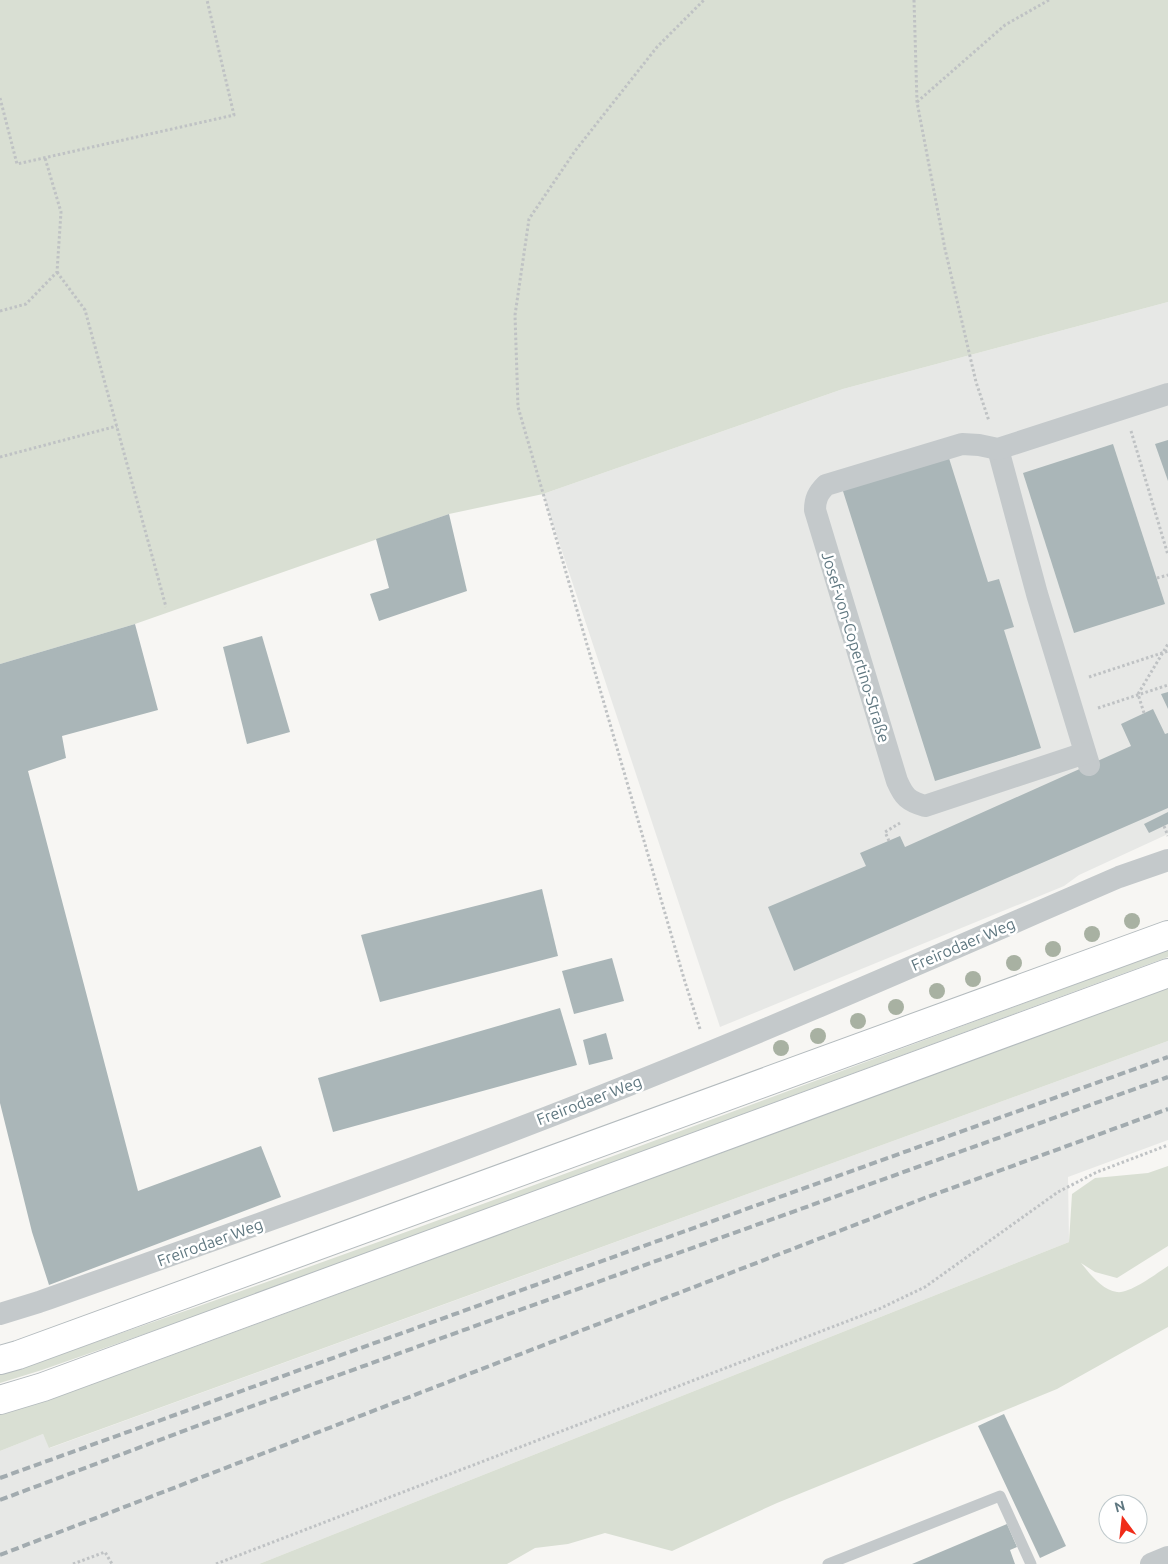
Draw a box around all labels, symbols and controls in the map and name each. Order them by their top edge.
street label: Josef-von-Copertino-Straße [818,549,894,745]
street label: Freirodaer Weg [908,914,1018,974]
street label: Freirodaer Weg [534,1072,644,1128]
street label: Freirodaer Weg [155,1215,265,1269]
north arrow [1098,1494,1148,1544]
text: N [1113,1497,1127,1516]

